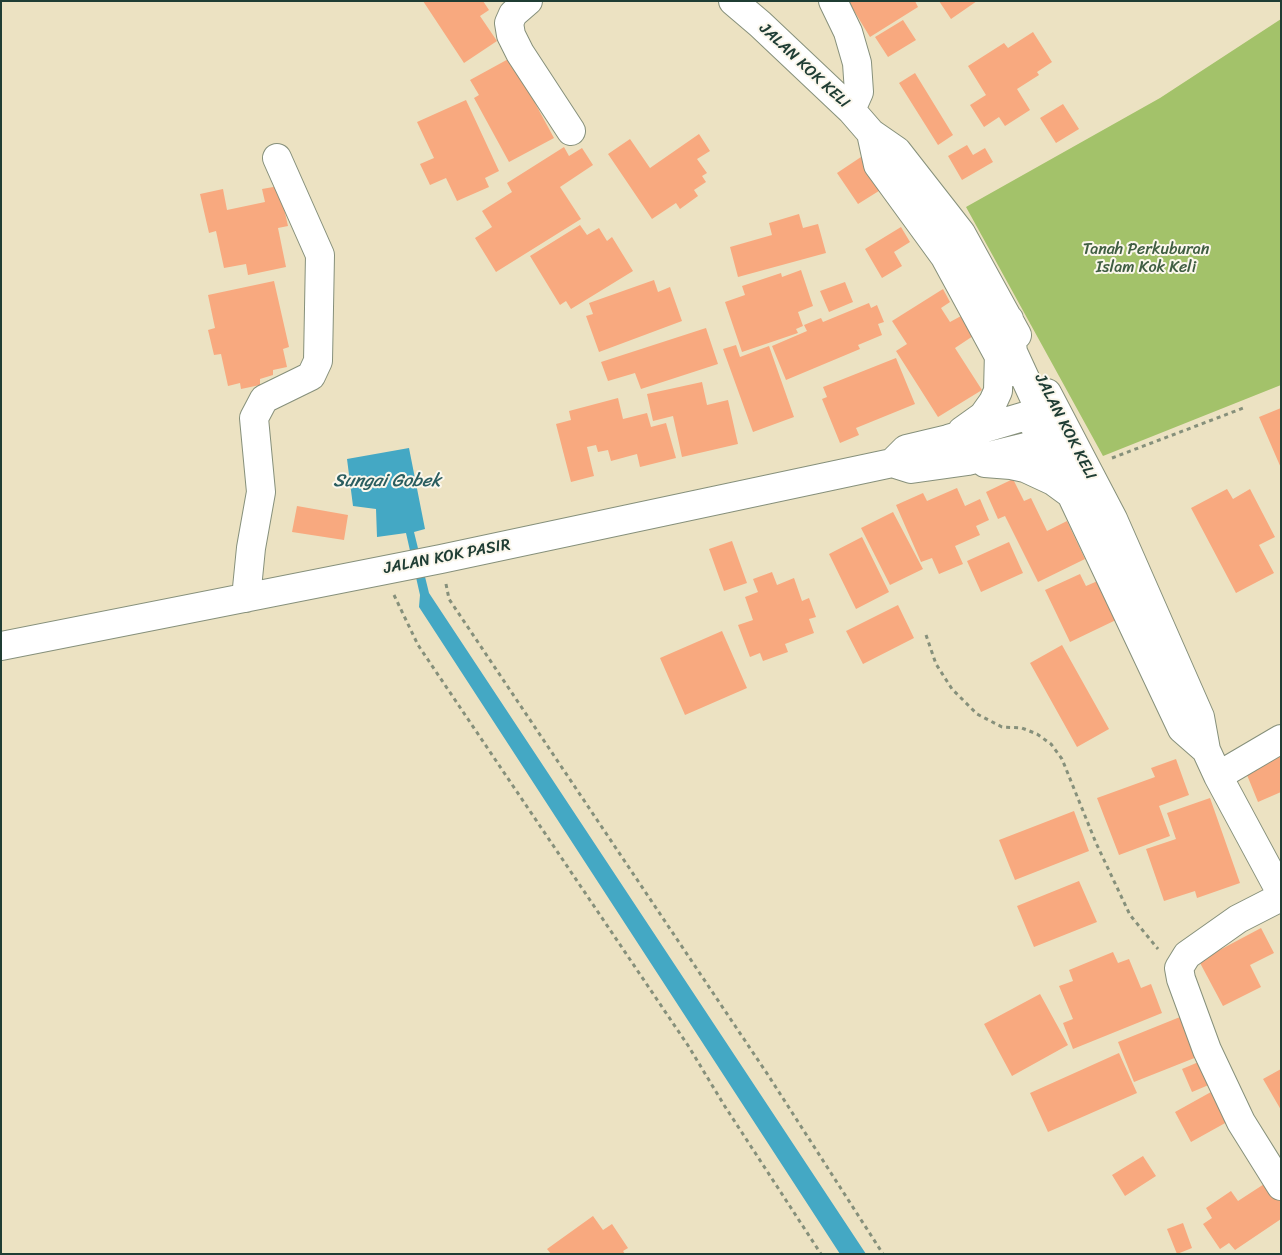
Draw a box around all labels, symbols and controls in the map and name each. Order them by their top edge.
street label: JALAN KOK KELI [755,19,853,113]
park label: Tanah Perkuburan Islam Kok Keli [1083,240,1209,278]
street label: JALAN KOK KELI [1030,371,1100,483]
water label: Sungai Gobek [333,470,441,492]
street label: JALAN KOK PASIR [382,535,512,579]

